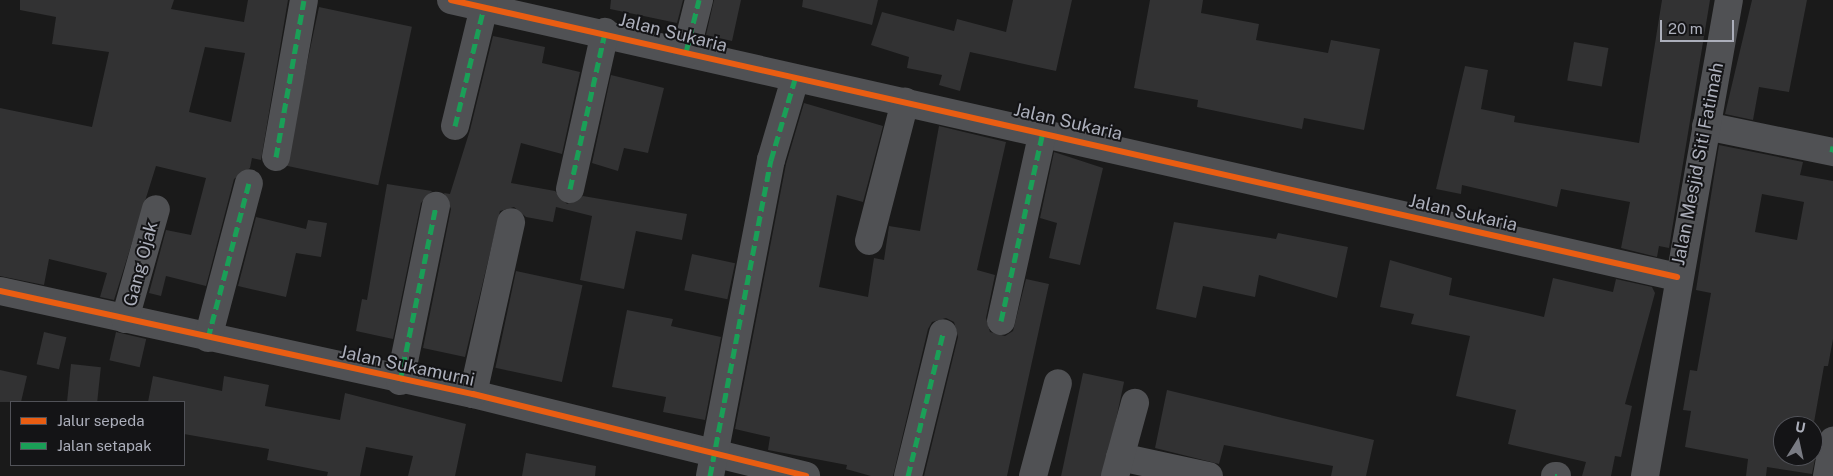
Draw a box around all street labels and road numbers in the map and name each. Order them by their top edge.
street label: Jalan Sukaria [617,9,729,57]
street label: Jalan Mesjid Siti Fatimah [1668,61,1728,267]
street label: Jalan Sukaria [1012,99,1124,145]
street label: Jalan Sukaria [1407,190,1519,236]
street label: Gang Ojak [119,219,163,309]
street label: Jalan Sukamurni [338,341,476,391]

